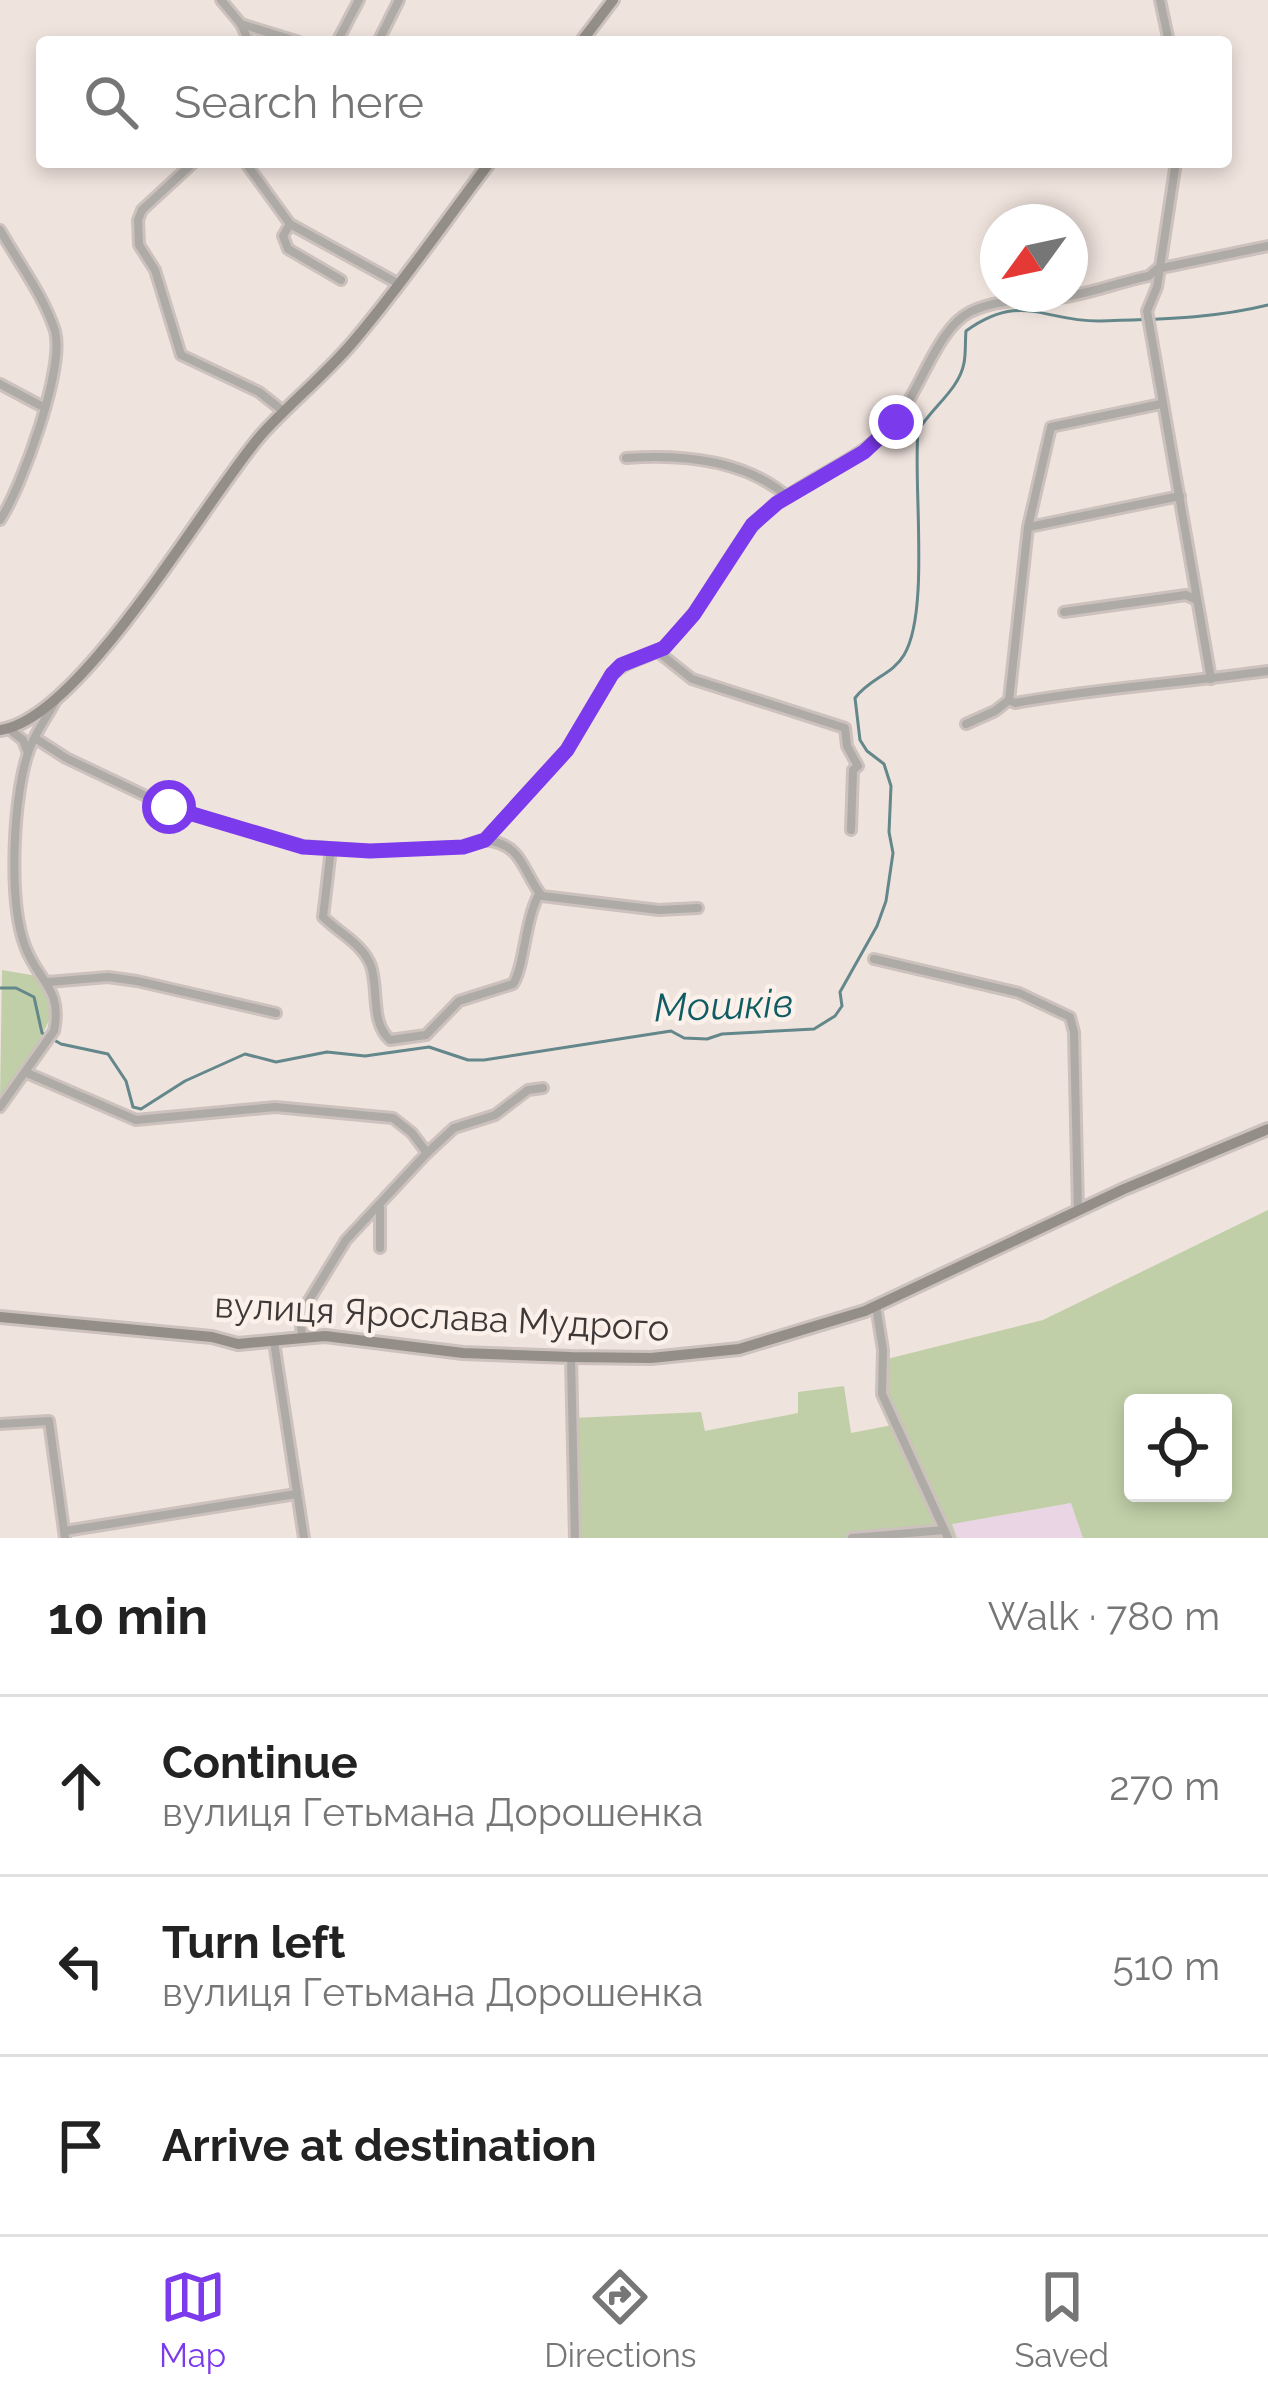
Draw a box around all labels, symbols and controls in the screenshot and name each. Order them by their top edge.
search box [36,36,1232,168]
icon: search [78,69,144,135]
text: Search here [174,76,424,129]
north arrow [980,204,1088,312]
route end [869,395,923,449]
route start [142,780,196,834]
water label: Мошків [653,980,795,1030]
street label: вулиця Ярослава Мудрого [214,1283,670,1349]
map controls [1124,1394,1232,1502]
button: locate [1124,1394,1232,1502]
text: 10 min [48,1586,208,1646]
text: Walk · 780 m [988,1593,1220,1639]
text: Continue [162,1736,358,1789]
icon: ahead [48,1753,114,1819]
text: 270 m [1109,1763,1220,1809]
text: вулиця Гетьмана Дорошенка [162,1789,703,1835]
text: Turn left [162,1916,345,1969]
icon: left [48,1933,114,1999]
text: 510 m [1112,1943,1220,1989]
text: вулиця Гетьмана Дорошенка [162,1969,703,2015]
icon: arrive [48,2113,114,2179]
text: Arrive at destination [162,2119,597,2172]
tab: Map [159,2264,226,2375]
tab: Directions [544,2264,697,2375]
tab: Saved [1015,2264,1109,2375]

